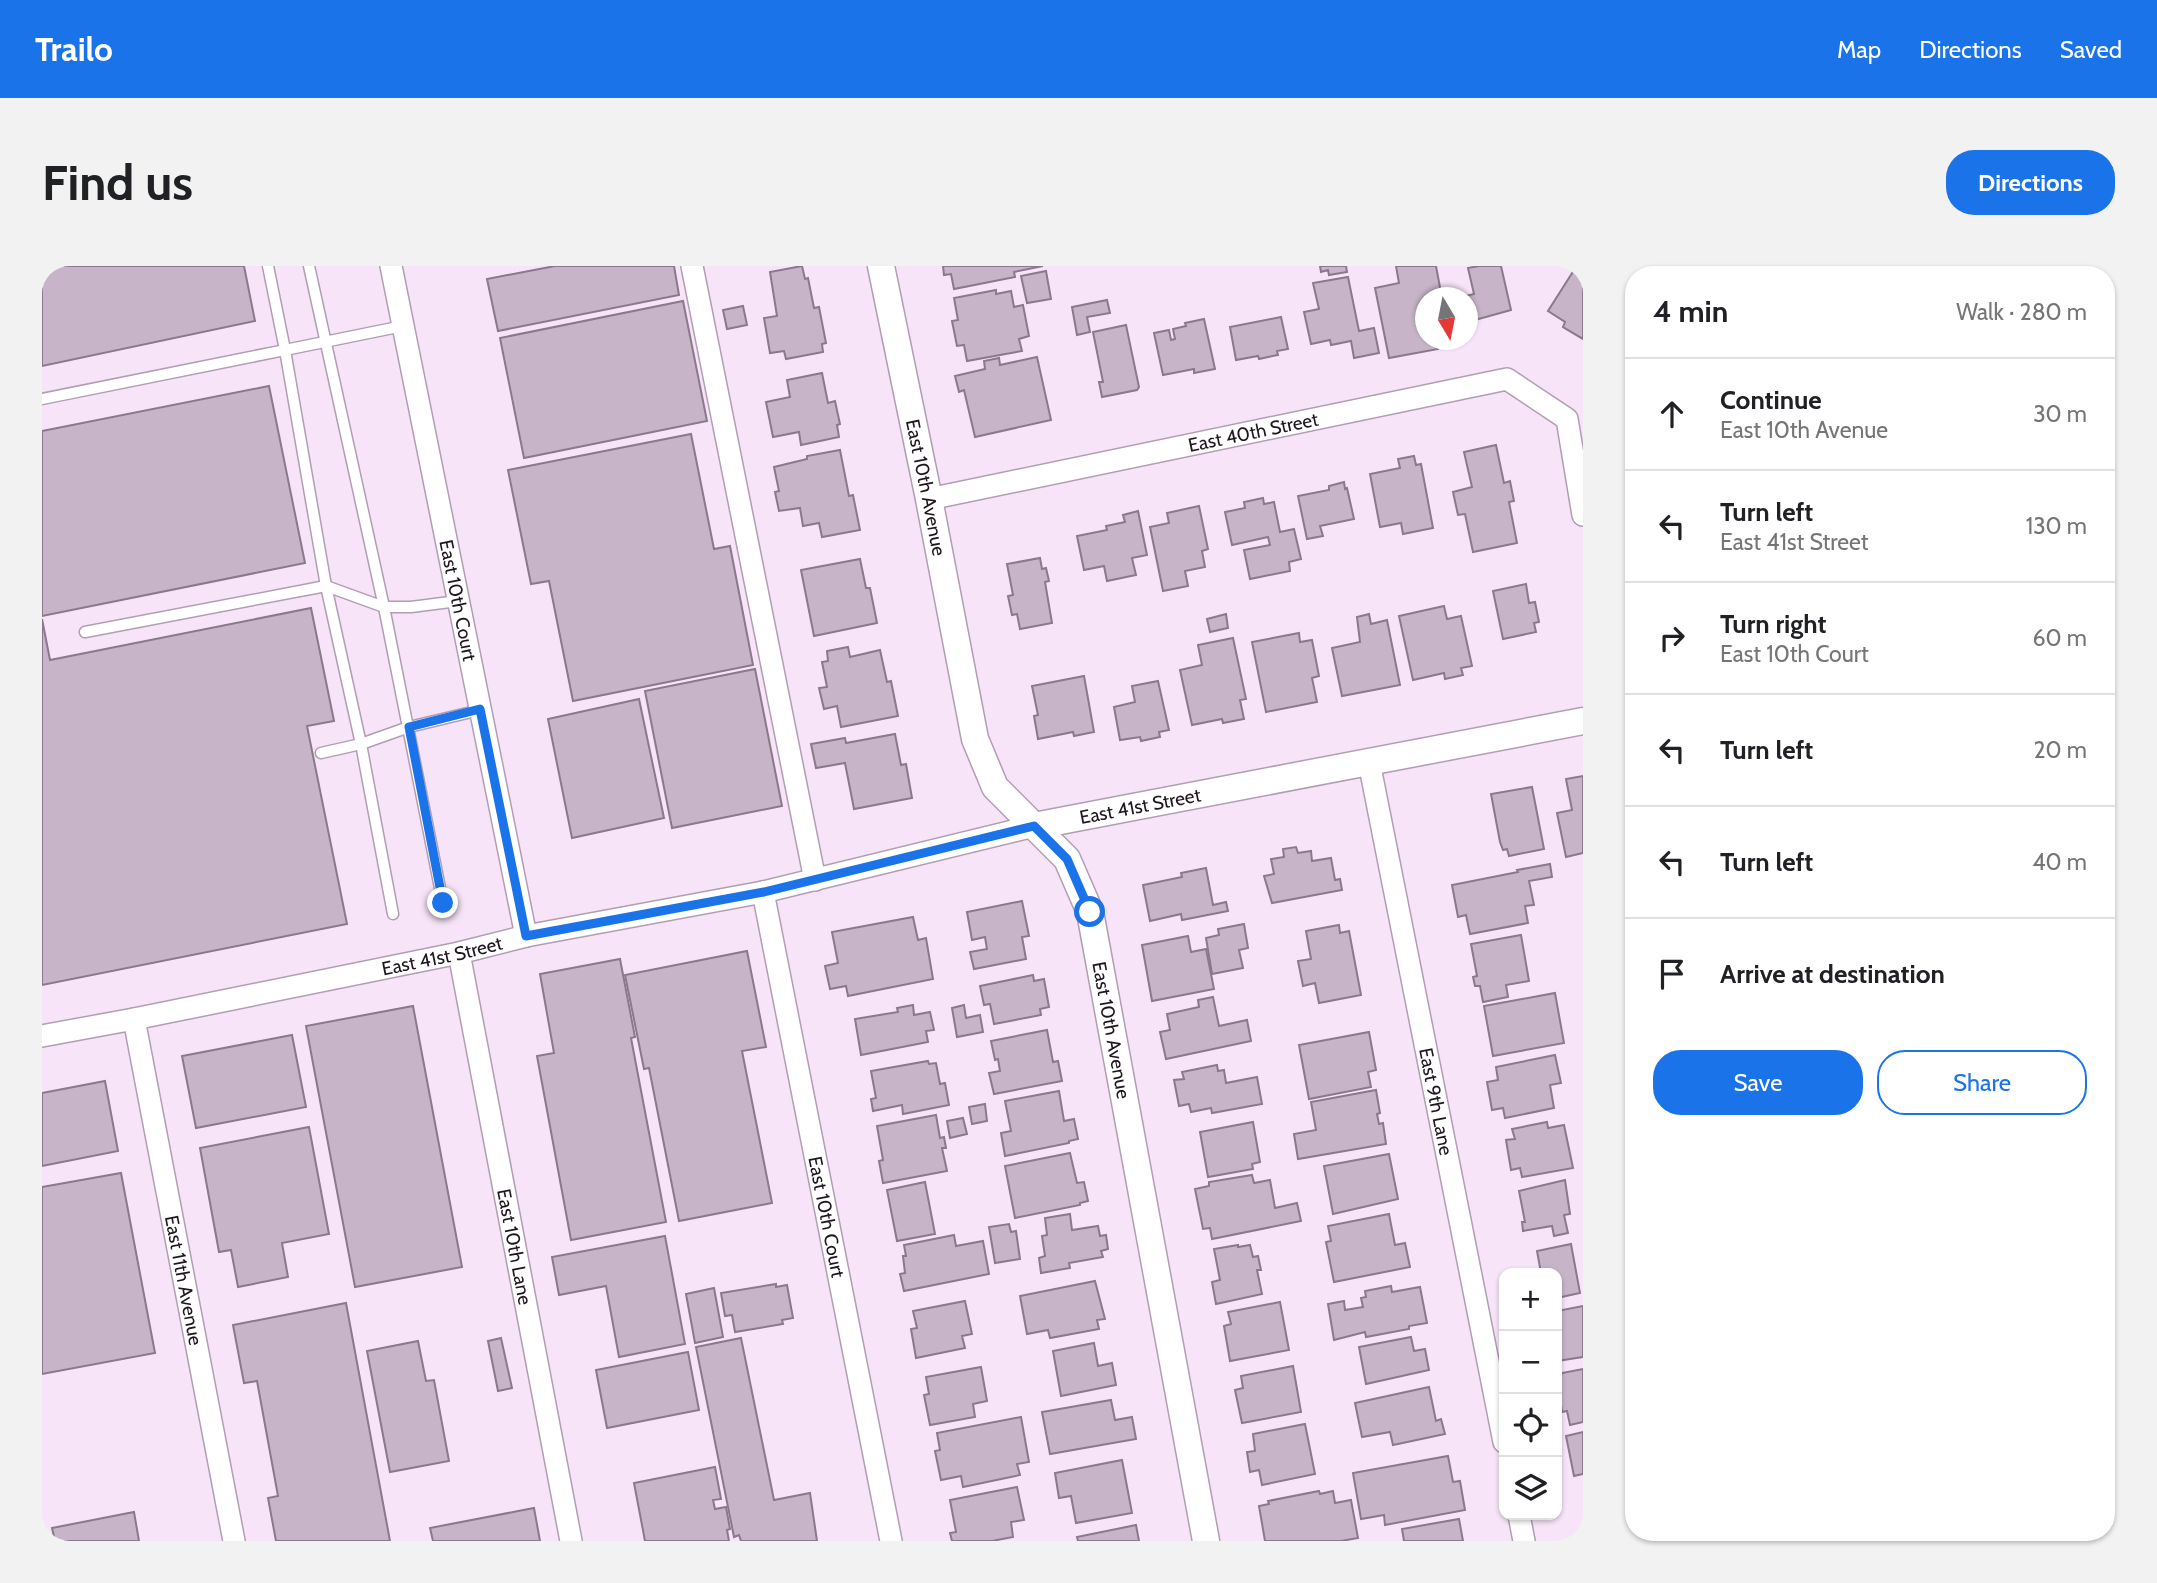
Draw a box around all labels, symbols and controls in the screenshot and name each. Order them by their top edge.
text: Trailo [35,29,113,69]
text: Map [1837,35,1881,64]
text: Directions [1919,35,2022,64]
text: Saved [2060,35,2122,64]
button: Directions [1946,150,2115,215]
text: Find us [42,153,193,212]
north arrow [1415,287,1478,350]
text: 4 min [1653,293,1728,330]
text: Walk · 280 m [1956,298,2087,326]
text: Continue [1720,384,1822,416]
icon: ahead [1653,395,1691,433]
text: 30 m [2033,400,2087,428]
street label: East 40th Street [1186,407,1321,457]
text: East 10th Avenue [1720,416,1888,444]
street label: East 10th Avenue [901,417,951,558]
text: Turn left [1720,496,1813,528]
icon: left [1653,507,1691,545]
text: 130 m [2026,512,2087,540]
text: East 41st Street [1720,528,1869,556]
street label: East 10th Court [434,538,481,664]
text: Turn right [1720,608,1826,640]
icon: right [1653,619,1691,657]
text: 60 m [2033,624,2087,652]
text: East 10th Court [1720,640,1869,668]
icon: left [1653,731,1691,769]
text: Turn left [1720,734,1813,766]
text: 20 m [2034,736,2087,764]
street label: East 41st Street [1078,783,1203,829]
icon: left [1653,843,1691,881]
text: Turn left [1720,846,1813,878]
text: 40 m [2032,848,2087,876]
route end [427,887,458,918]
route start [1074,896,1105,927]
street label: East 41st Street [380,931,505,980]
icon: arrive [1653,955,1691,993]
text: Arrive at destination [1720,958,1945,990]
street label: East 10th Avenue [1087,960,1135,1101]
street label: East 9th Lane [1414,1046,1458,1157]
button: Save [1653,1050,1863,1115]
button: Share [1877,1050,2087,1115]
street label: East 10th Court [803,1154,850,1280]
street label: East 10th Lane [492,1187,537,1307]
street label: East 11th Avenue [160,1213,207,1348]
map controls [1499,1268,1562,1520]
button: + [1499,1268,1562,1331]
button: − [1499,1331,1562,1394]
button: locate [1499,1394,1562,1457]
button: layers [1499,1457,1562,1520]

